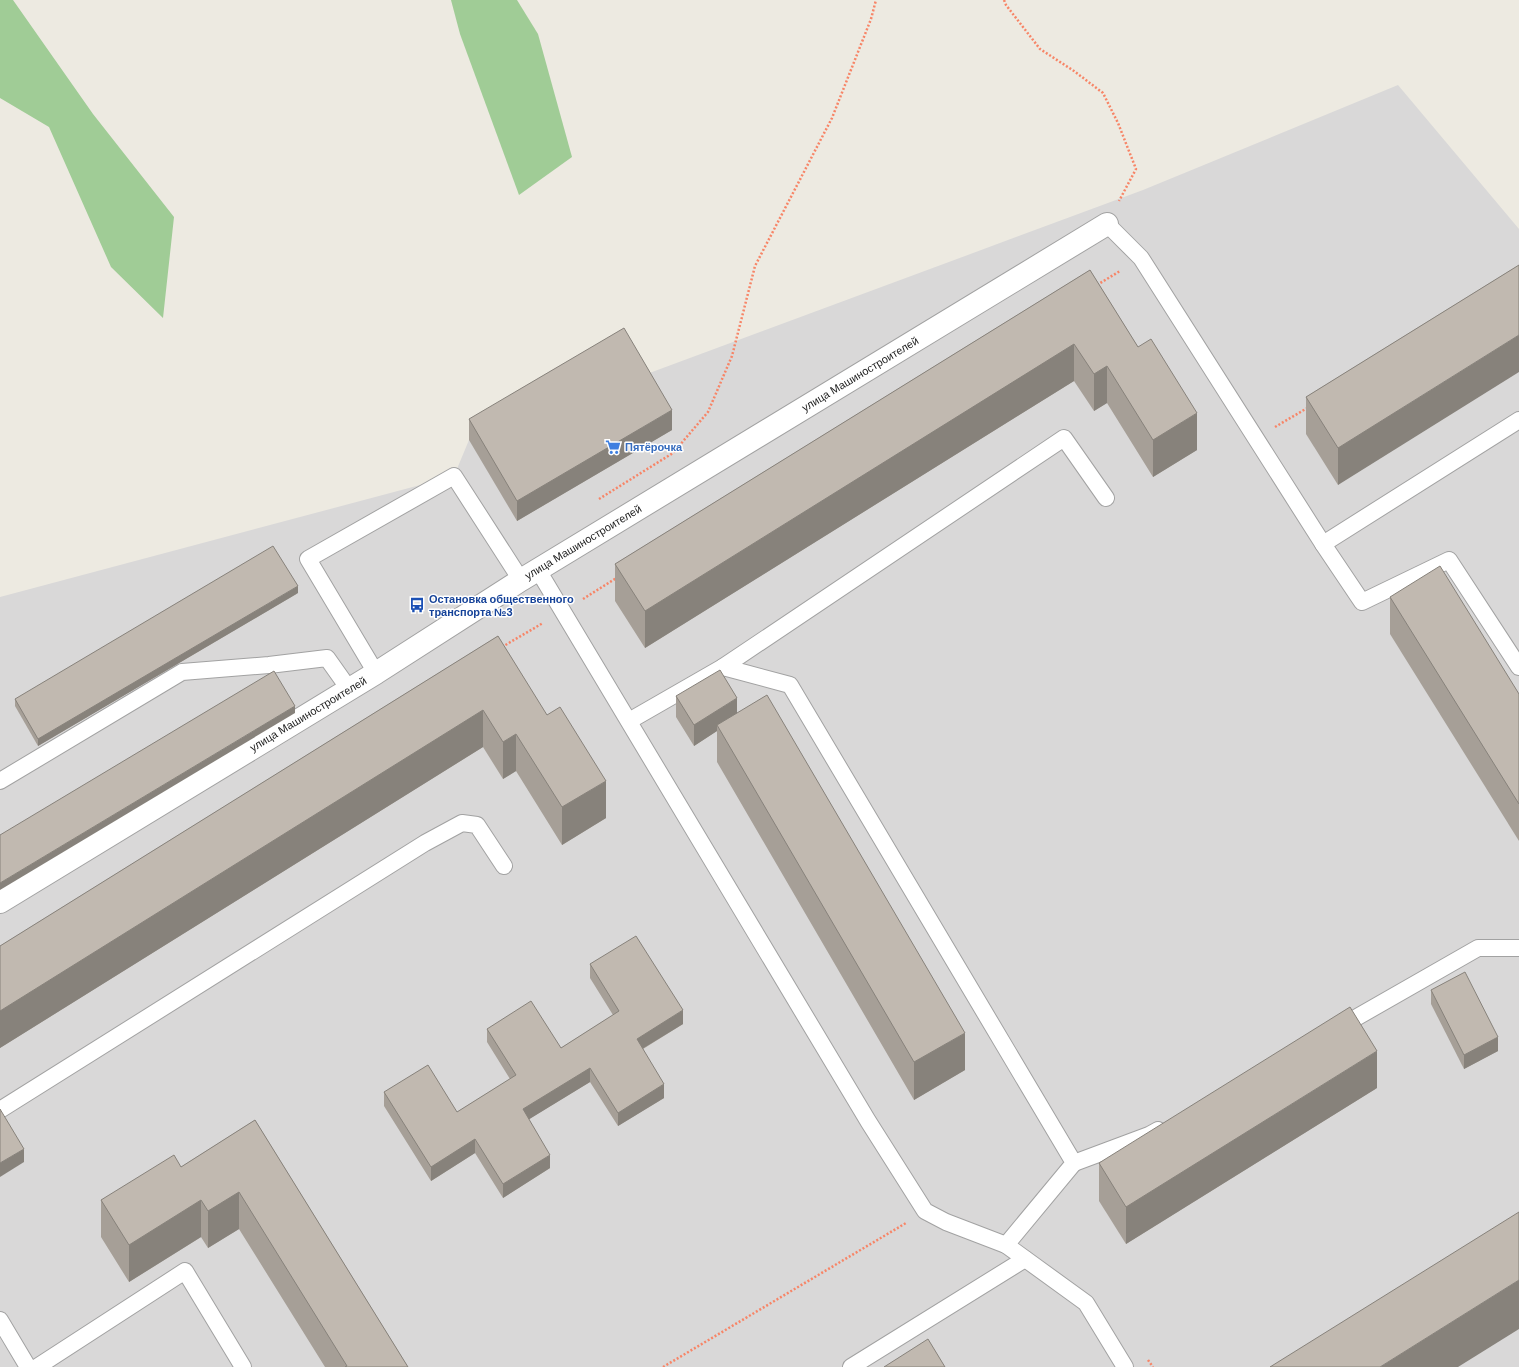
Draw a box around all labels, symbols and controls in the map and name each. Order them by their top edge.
street label: улица Машиностроителей [799,333,921,415]
supermarket icon: Пятёрочка [604,438,622,456]
place label: Пятёрочка [625,440,683,454]
street label: улица Машиностроителей [522,501,644,583]
place label: Остановка общественного транспорта №3 [429,592,574,619]
bus stop icon: Остановка общественного транспорта №3 [408,596,426,614]
street label: улица Машиностроителей [247,673,369,755]

